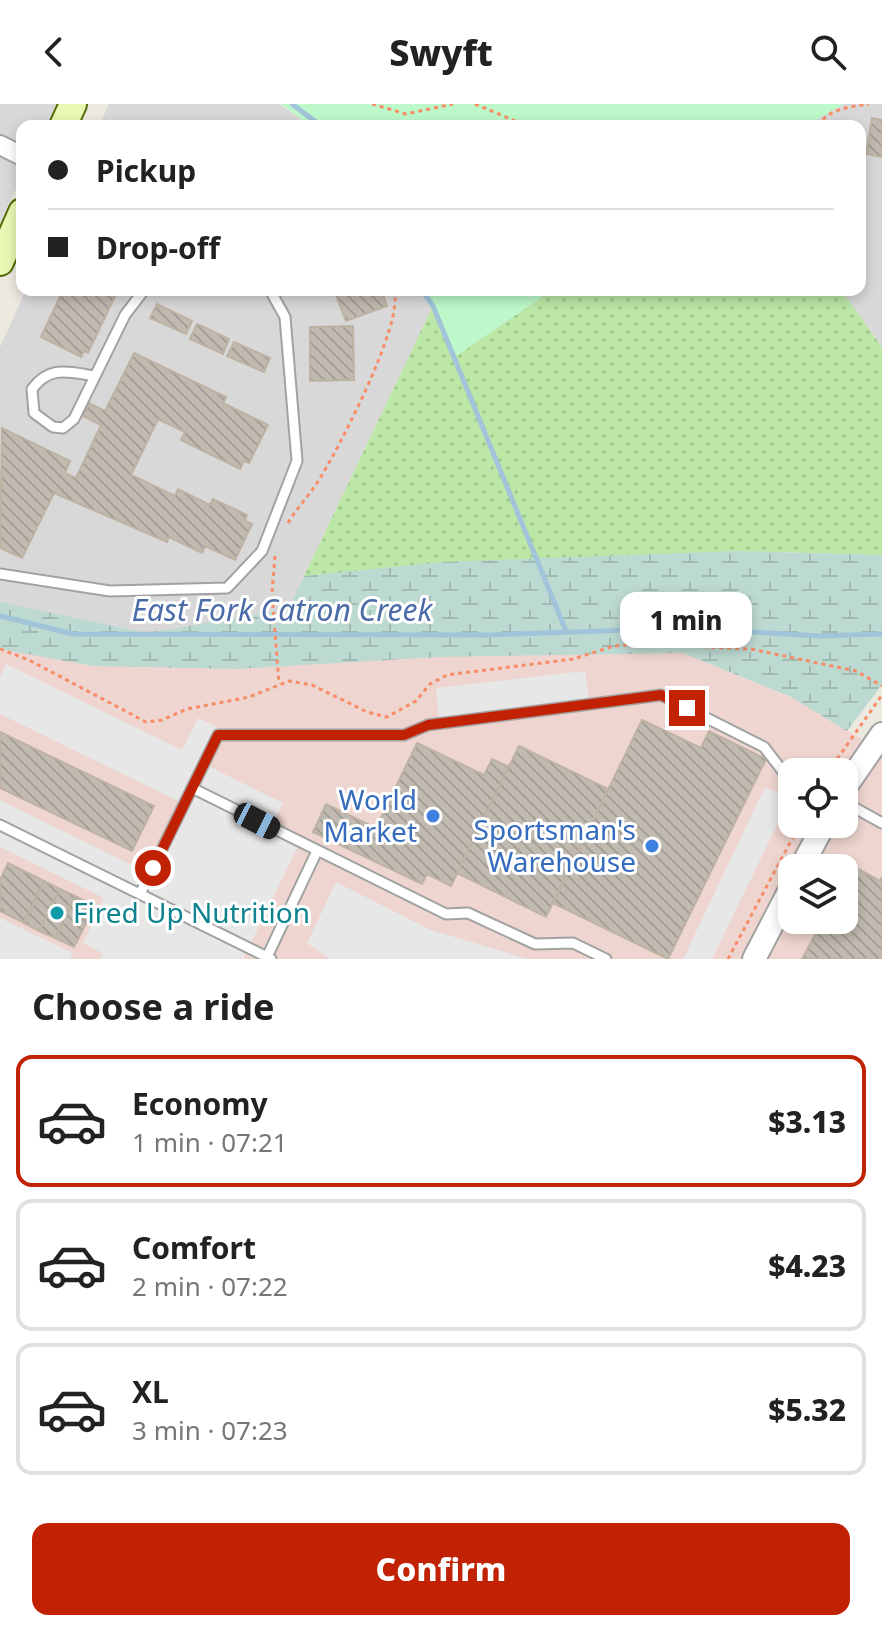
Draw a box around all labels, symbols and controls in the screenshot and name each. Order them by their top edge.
text: Swyft [389,28,493,77]
icon: back [32,30,76,74]
icon: search [806,30,850,74]
text: Pickup [96,150,196,191]
text: Drop-off [96,227,220,268]
water label: East Fork Catron Creek [132,589,434,630]
callout: 1 min [621,592,753,648]
text: 1 min [650,602,722,638]
route end [669,690,705,726]
map controls [778,758,858,934]
button: locate [778,758,858,838]
place label: World Market [323,780,417,850]
car [230,799,284,843]
marker: World Market [424,807,442,825]
place label: Sportsman's Warehouse [474,810,636,880]
marker: Sportsman's Warehouse [643,837,661,855]
route start [135,850,171,886]
button: layers [778,854,858,934]
place label: Fired Up Nutrition [73,893,310,931]
marker: Fired Up Nutrition [48,904,66,922]
text: Choose a ride [32,982,274,1031]
text: Economy [132,1083,268,1124]
icon: car [36,1085,108,1157]
text: $3.13 [768,1101,846,1142]
text: 1 min · 07:21 [132,1124,288,1160]
text: Comfort [132,1227,256,1268]
icon: car [36,1229,108,1301]
text: $4.23 [768,1245,846,1286]
text: 2 min · 07:22 [132,1268,288,1304]
text: XL [132,1371,169,1412]
icon: car [36,1373,108,1445]
text: $5.32 [768,1389,846,1430]
text: 3 min · 07:23 [132,1412,288,1448]
button: Confirm [32,1523,850,1615]

